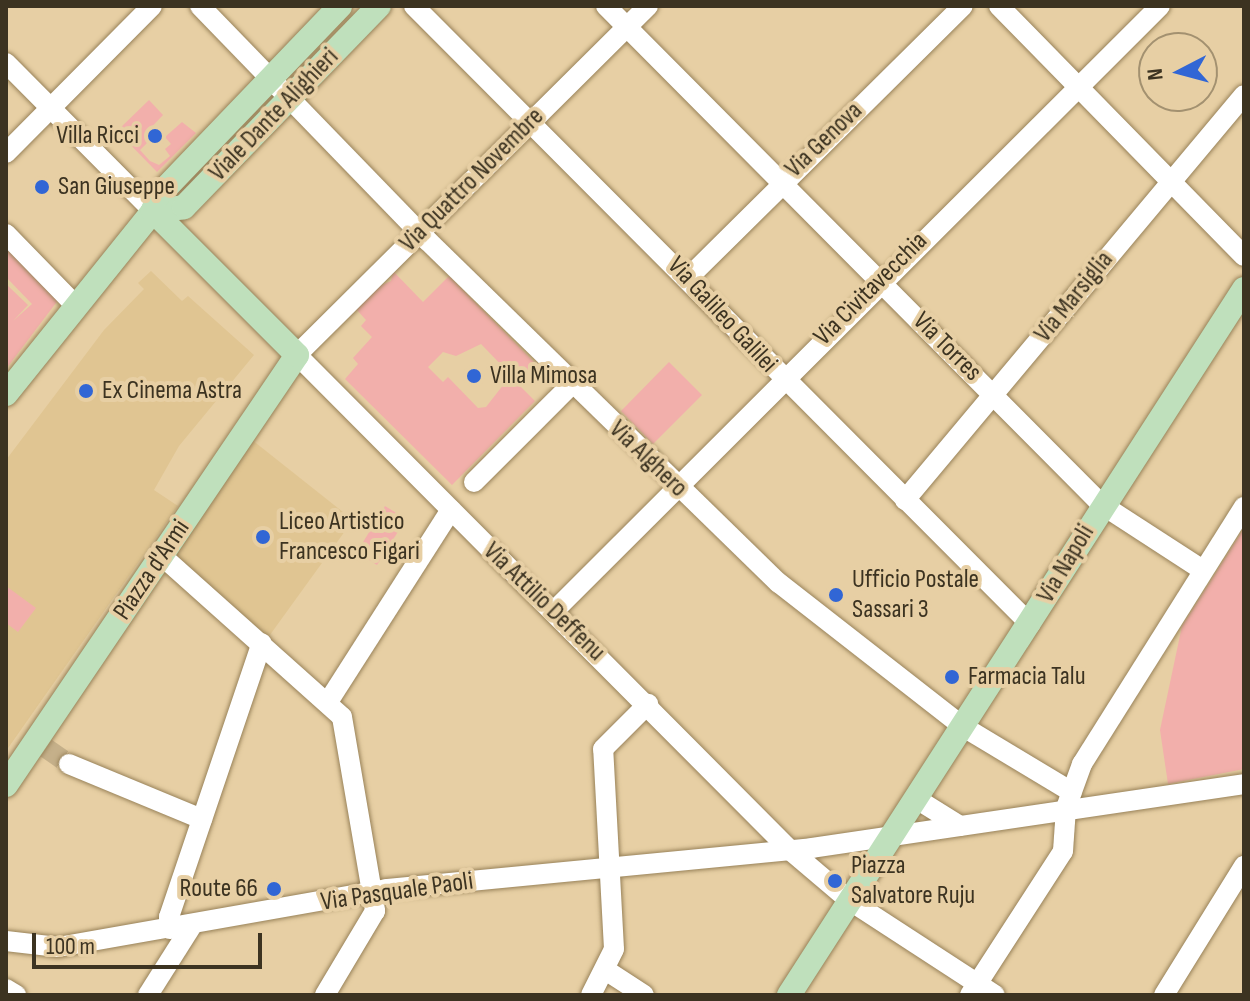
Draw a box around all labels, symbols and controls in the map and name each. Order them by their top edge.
north arrow [1138,32,1218,112]
street label: Viale Dante Alighieri [203,42,345,188]
text: N [1142,67,1170,82]
street label: Via Genova [779,96,869,184]
street label: Via Quattro Novembre [393,101,551,259]
place label: Villa Ricci [56,120,139,152]
marker: Villa Ricci [146,127,164,145]
place label: San Giuseppe [58,171,175,203]
marker: San Giuseppe [33,178,51,196]
street label: Via Civitavecchia [808,226,934,352]
street label: Via Marsiglia [1028,245,1120,349]
street label: Via Galileo Galilei [660,251,784,379]
street label: Via Torres [906,306,988,388]
place label: Villa Mimosa [490,360,597,392]
marker: Villa Mimosa [465,367,483,385]
place label: Ex Cinema Astra [102,375,242,407]
marker: Ex Cinema Astra [77,382,95,400]
street label: Via Alghero [602,414,694,504]
place label: Liceo Artistico Francesco Figari [279,506,420,568]
street label: Piazza d'Armi [107,514,197,626]
street label: Via Napoli [1031,519,1101,609]
marker: Liceo Artistico Francesco Figari [254,528,272,546]
street label: Via Attilio Deffenu [476,536,612,668]
place label: Ufficio Postale Sassari 3 [852,564,979,626]
marker: Ufficio Postale Sassari 3 [827,586,845,604]
place label: Farmacia Talu [968,661,1085,693]
marker: Farmacia Talu [943,668,961,686]
place label: Piazza Salvatore Ruju [851,850,975,912]
street label: Via Pasquale Paoli [319,866,475,918]
marker: Piazza Salvatore Ruju [826,872,844,890]
place label: Route 66 [180,873,258,905]
marker: Route 66 [265,880,283,898]
scale bar [36,917,266,967]
text: 100 m [46,932,95,961]

